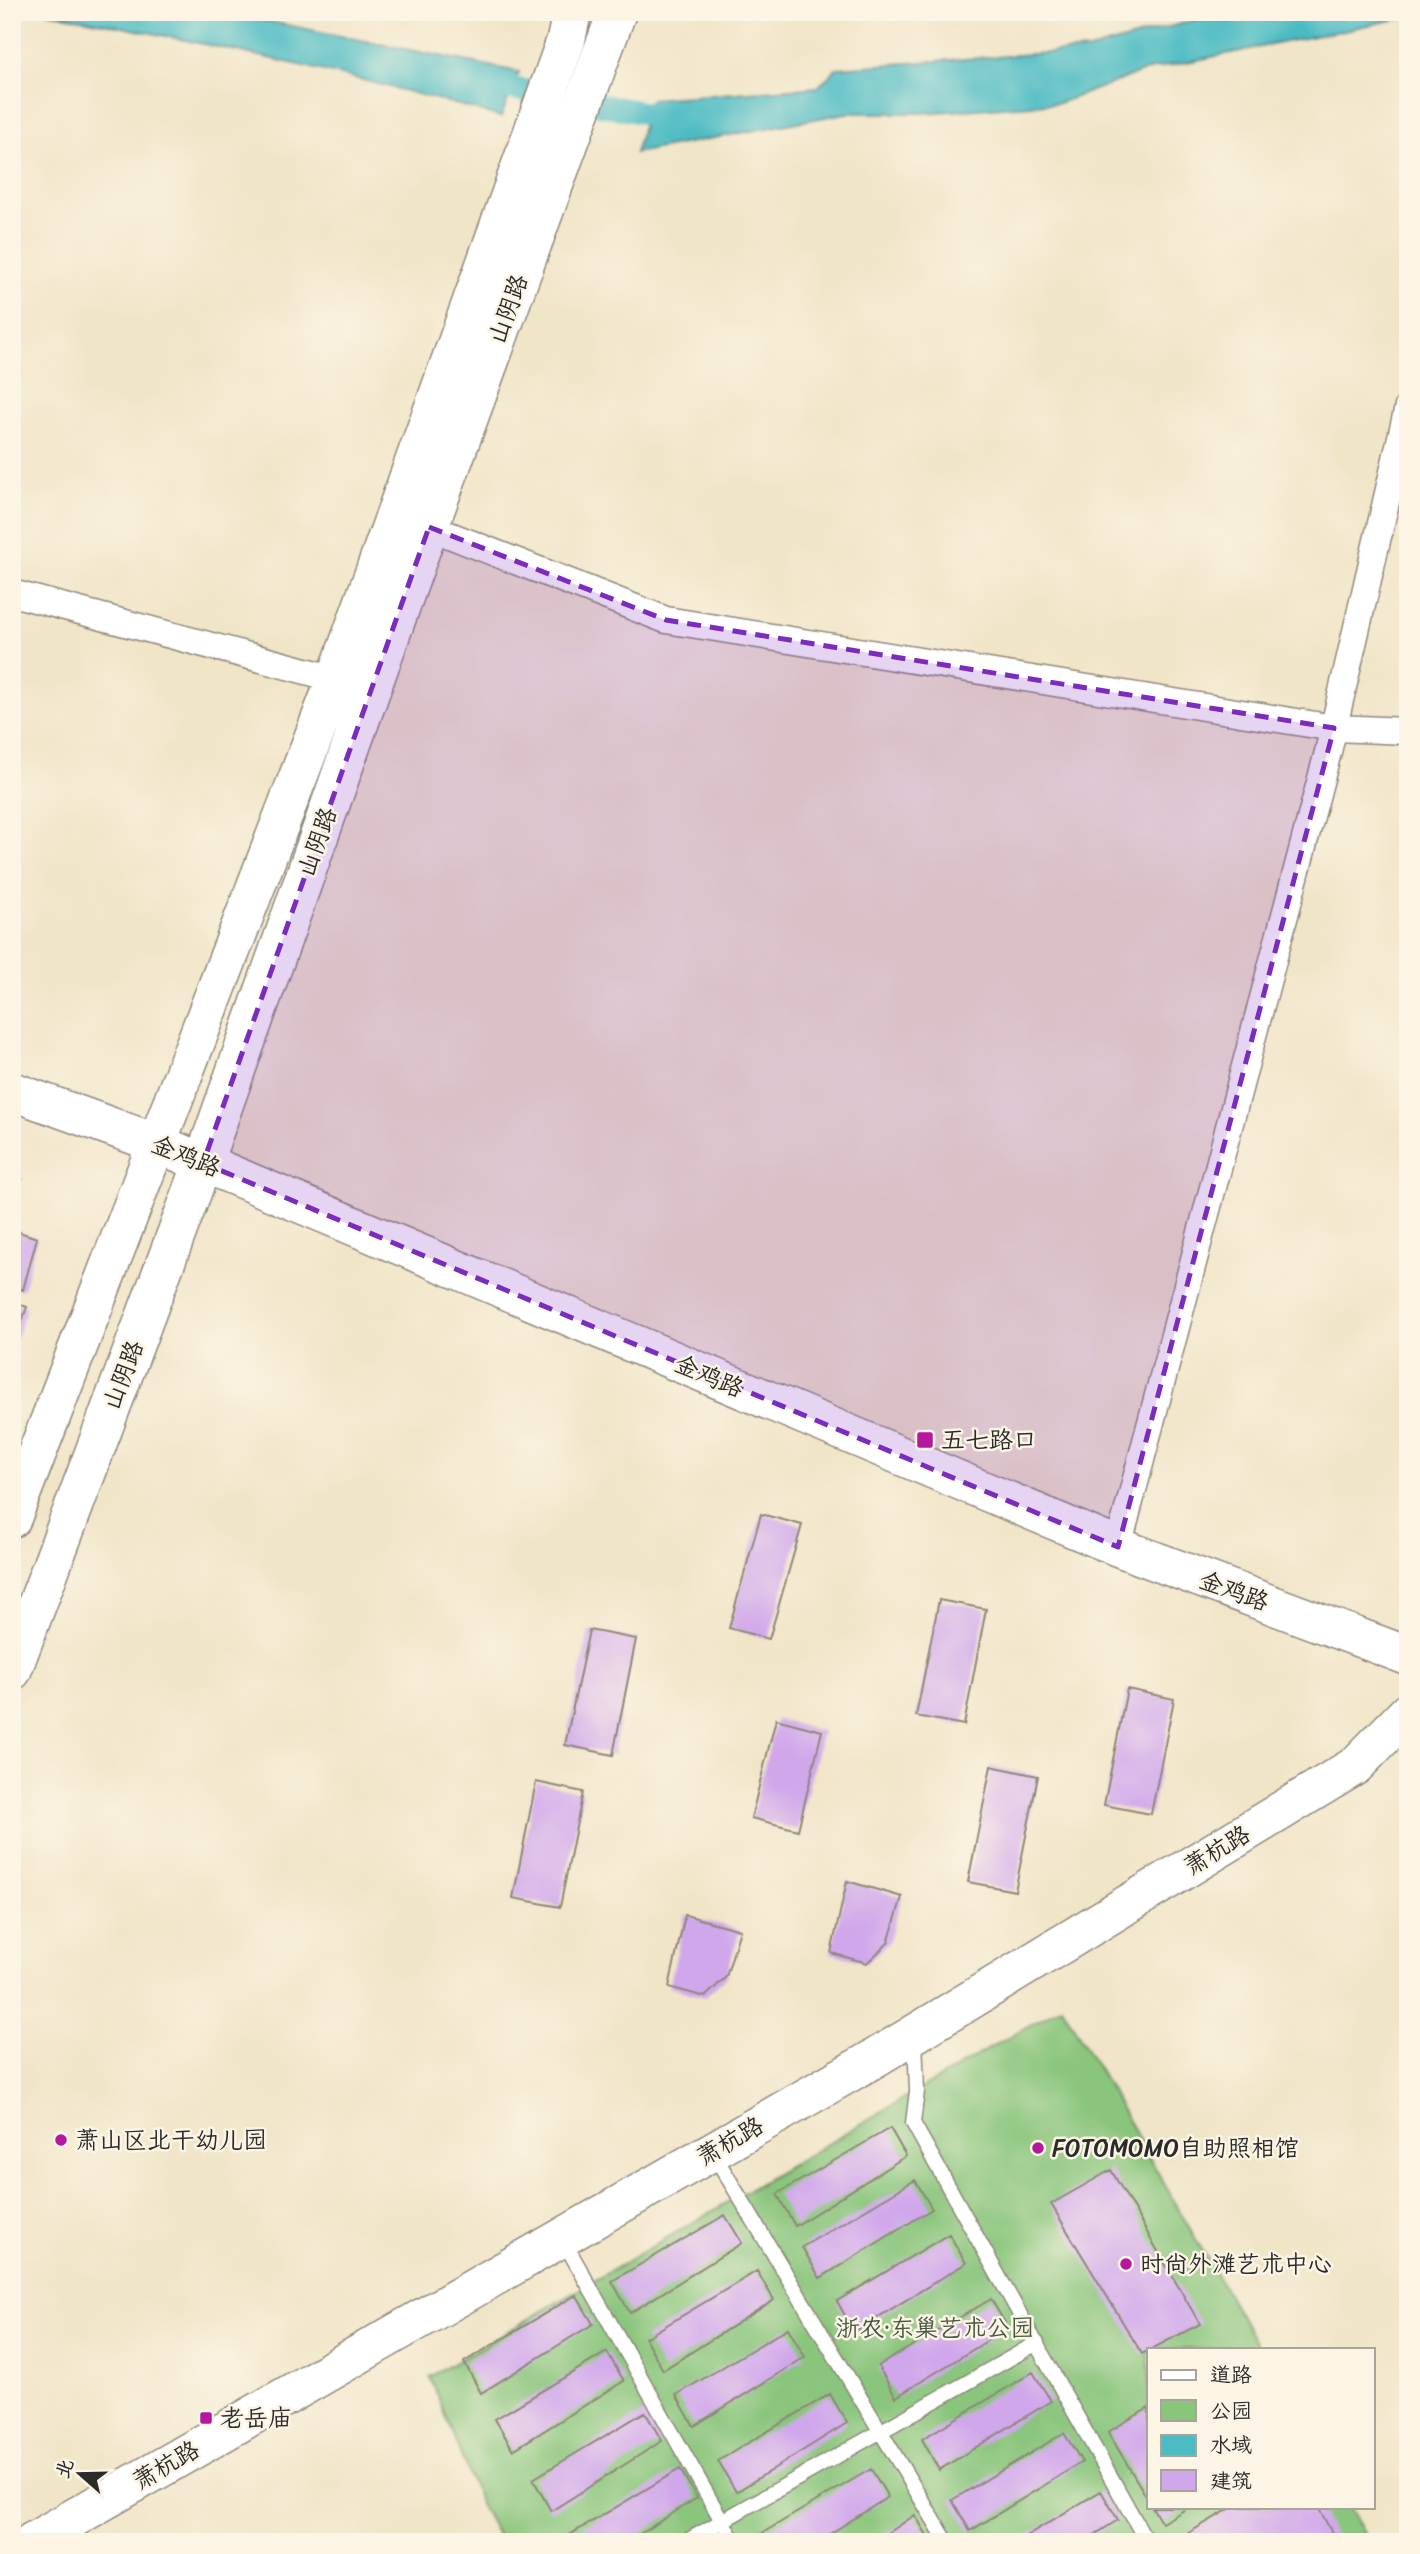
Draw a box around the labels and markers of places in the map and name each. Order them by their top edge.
place label: 五七路口 [941,1419,1037,1461]
marker: 五七路口 [915,1430,935,1450]
place label: 萧山区北干幼儿园 [75,2119,267,2161]
place label: FOTOMOMO自助照相馆 [1052,2127,1299,2169]
marker: 萧山区北干幼儿园 [53,2132,69,2148]
marker: FOTOMOMO自助照相馆 [1030,2140,1046,2156]
place label: 时尚外滩艺术中心 [1140,2243,1332,2285]
marker: 时尚外滩艺术中心 [1118,2256,1134,2272]
place label: 老岳庙 [220,2397,292,2439]
marker: 老岳庙 [198,2410,214,2426]

